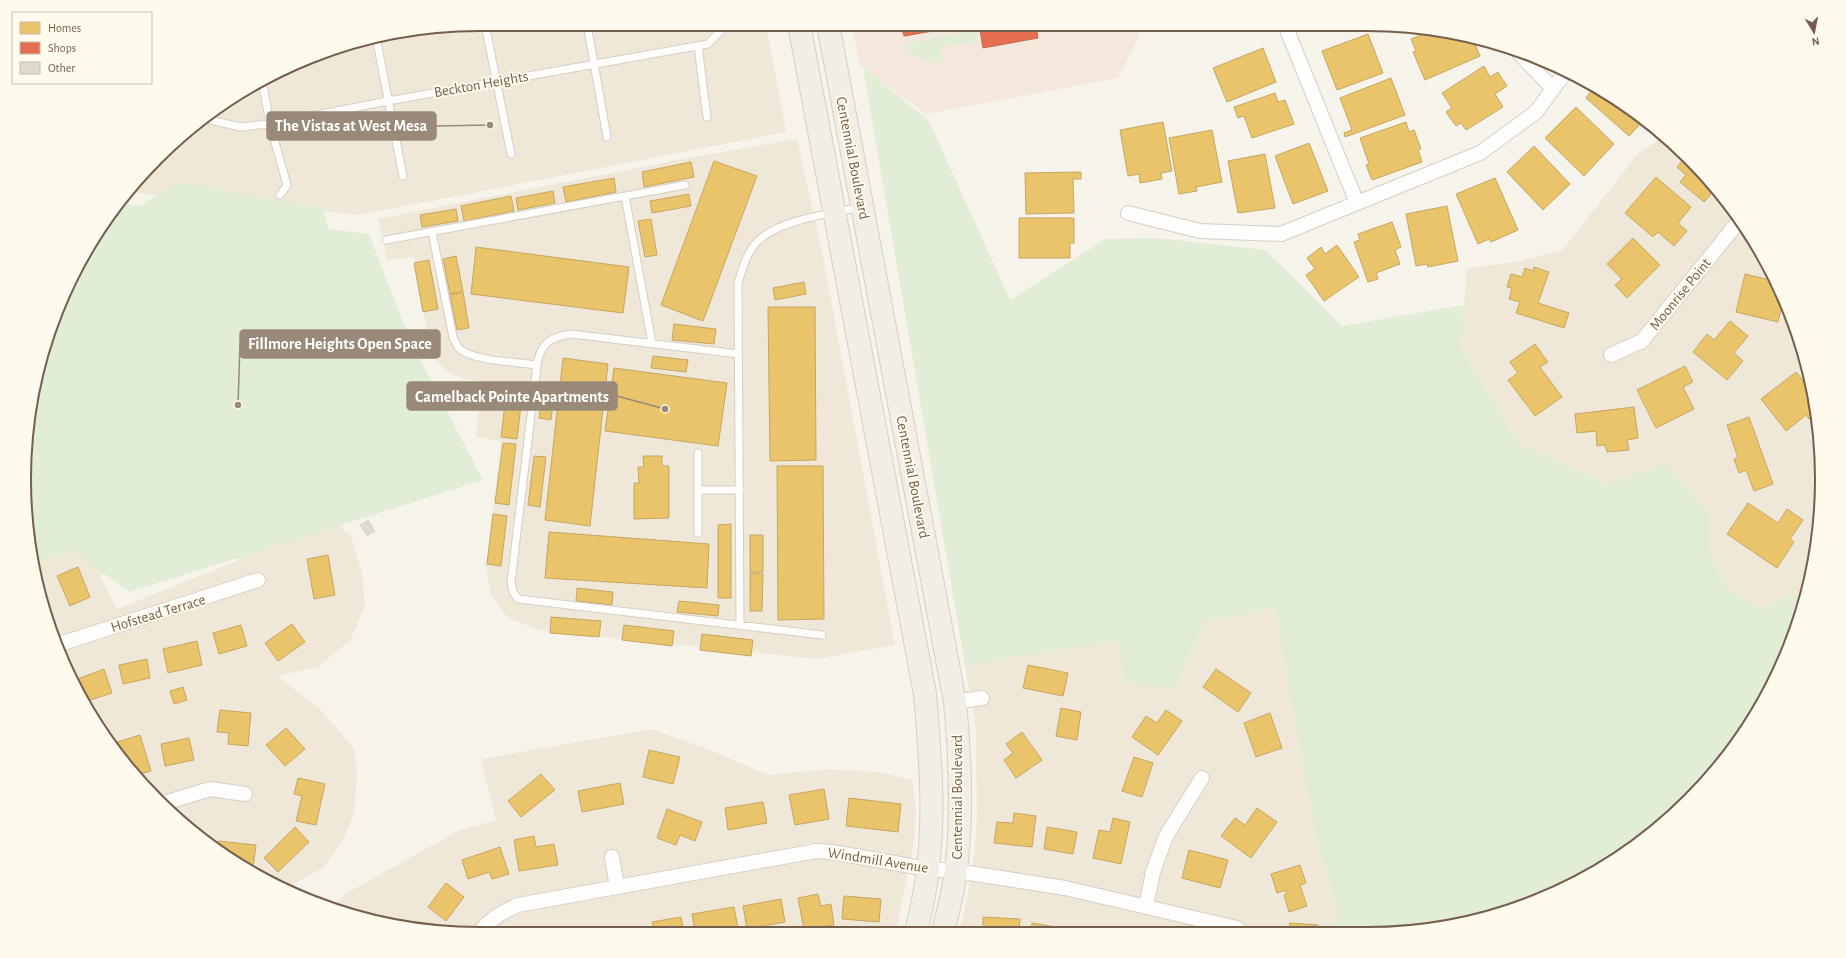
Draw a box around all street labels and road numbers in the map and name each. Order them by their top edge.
street label: Beckton Heights [433,69,529,100]
street label: Centennial Boulevard [833,95,872,221]
street label: Moonrise Point [1647,255,1714,333]
street label: Centennial Boulevard [893,414,932,540]
street label: Hofstead Terrace [109,592,207,635]
street label: Centennial Boulevard [950,734,965,859]
street label: Windmill Avenue [826,845,929,876]

